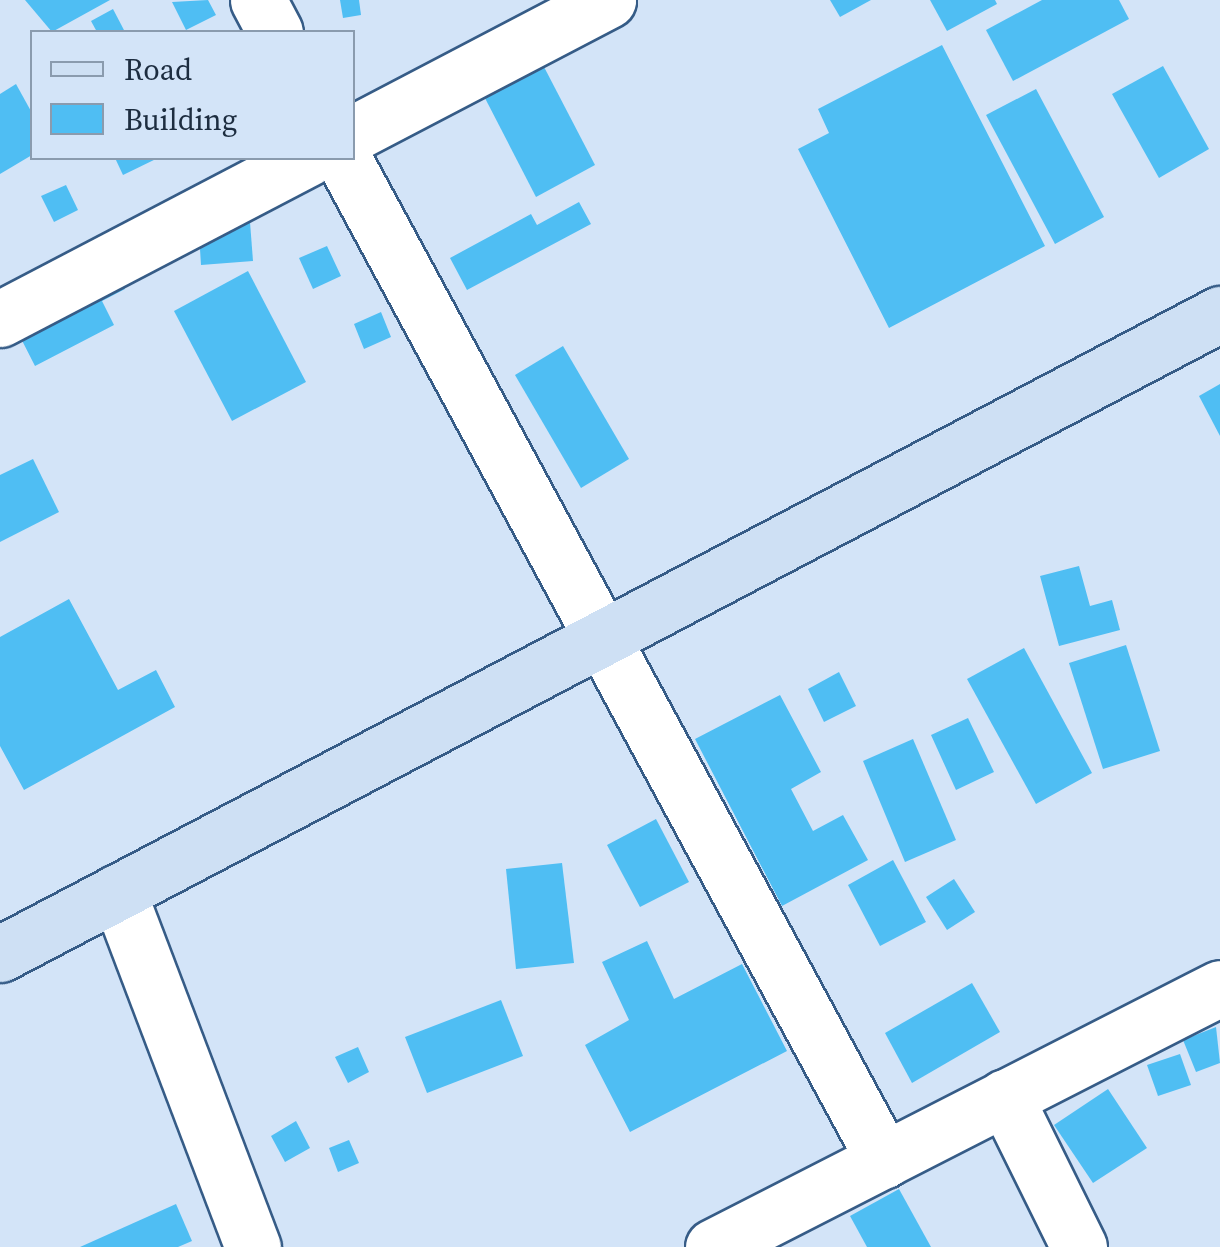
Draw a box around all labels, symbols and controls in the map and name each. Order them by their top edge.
legend [30,30,355,160]
text: Road [124,49,192,90]
text: Building [124,99,237,140]

